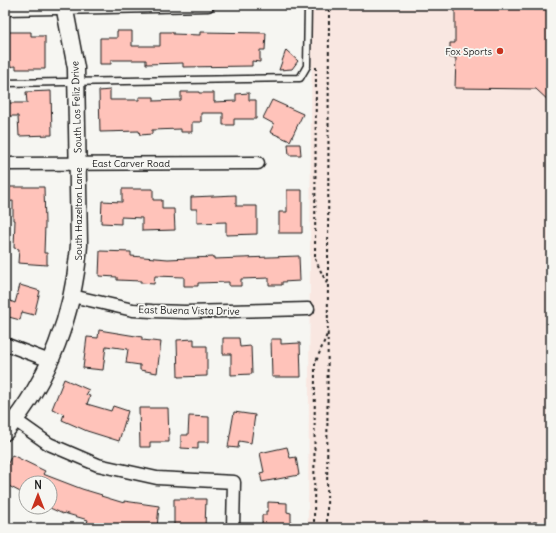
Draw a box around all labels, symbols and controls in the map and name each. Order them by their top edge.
place label: Fox Sports [445,45,492,58]
marker: Fox Sports [495,46,505,56]
street label: South Los Feliz Drive [68,61,85,153]
street label: East Carver Road [92,157,170,170]
street label: South Hazelton Lane [72,167,85,261]
street label: East Buena Vista Drive [138,303,240,318]
north arrow [18,475,58,515]
text: N [34,478,42,492]

